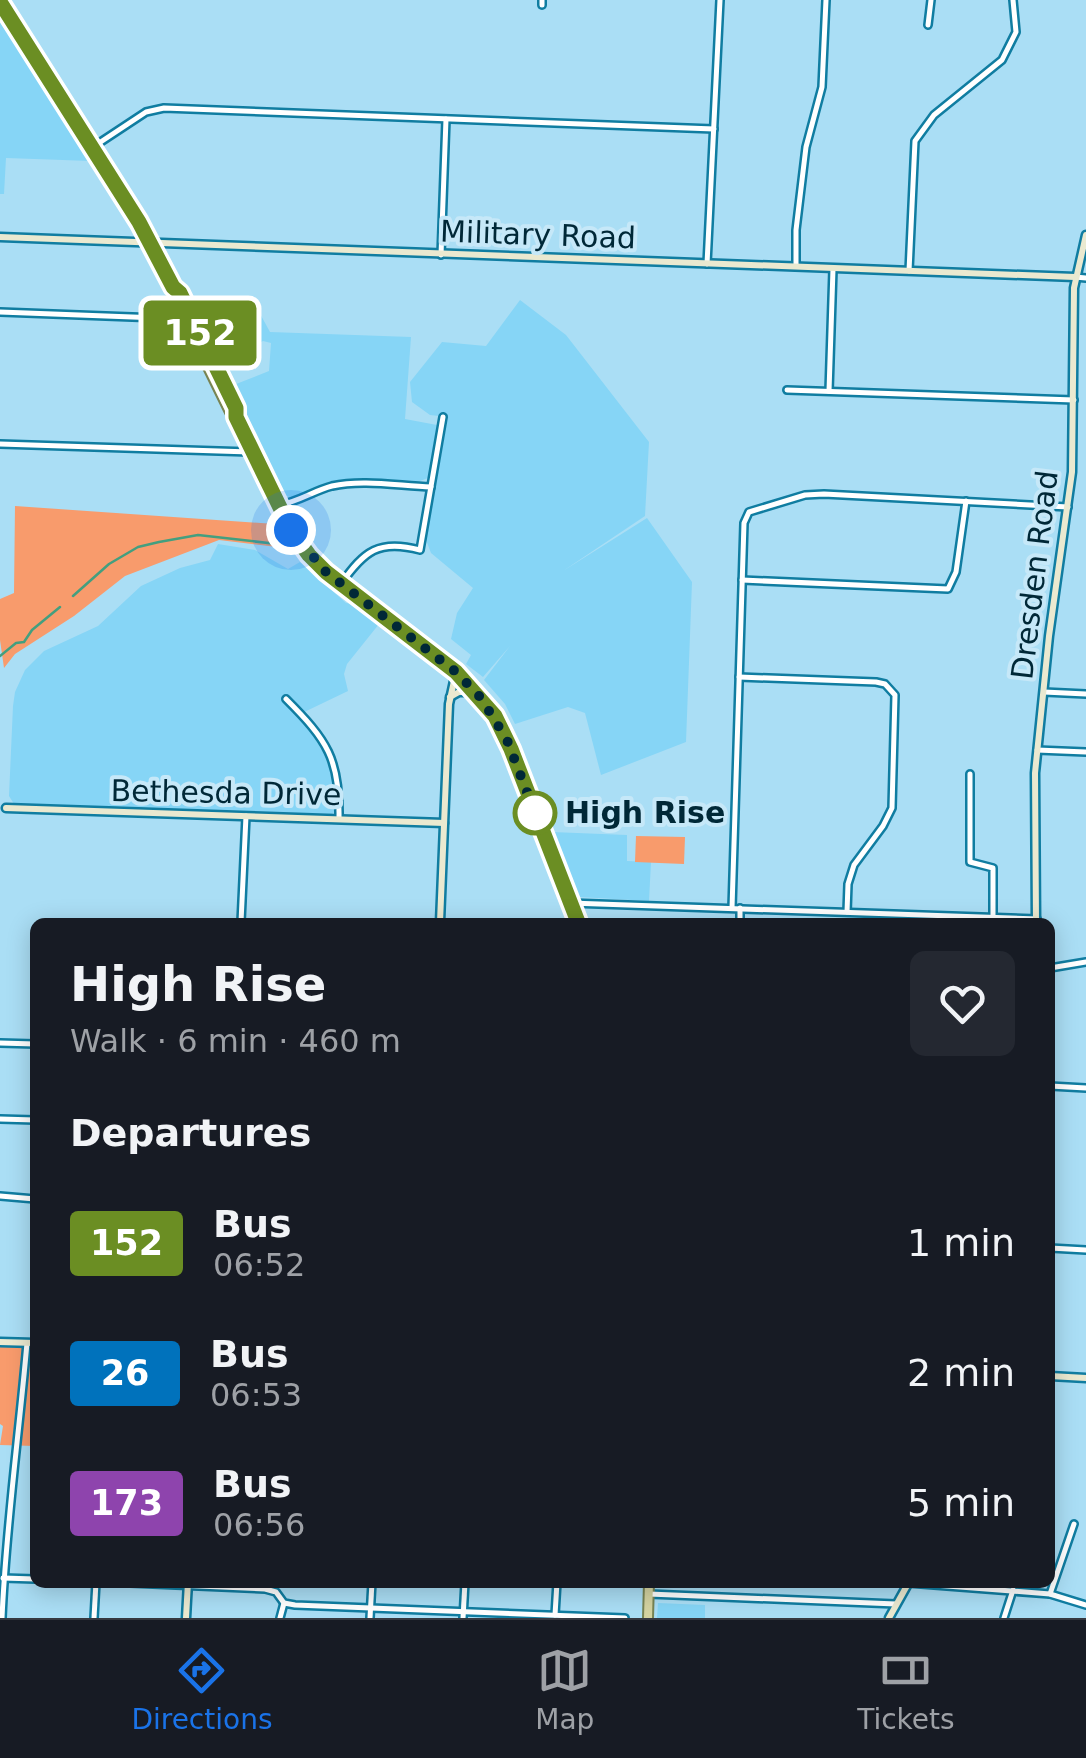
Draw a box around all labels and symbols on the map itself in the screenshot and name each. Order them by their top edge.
street label: Military Road [439,214,637,255]
line badge: 152 [142,300,258,366]
street label: Dresden Road [1004,468,1065,681]
your location [266,505,316,555]
street label: Bethesda Drive [110,773,342,812]
marker: High Rise [514,792,556,834]
place label: High Rise [565,795,725,830]

